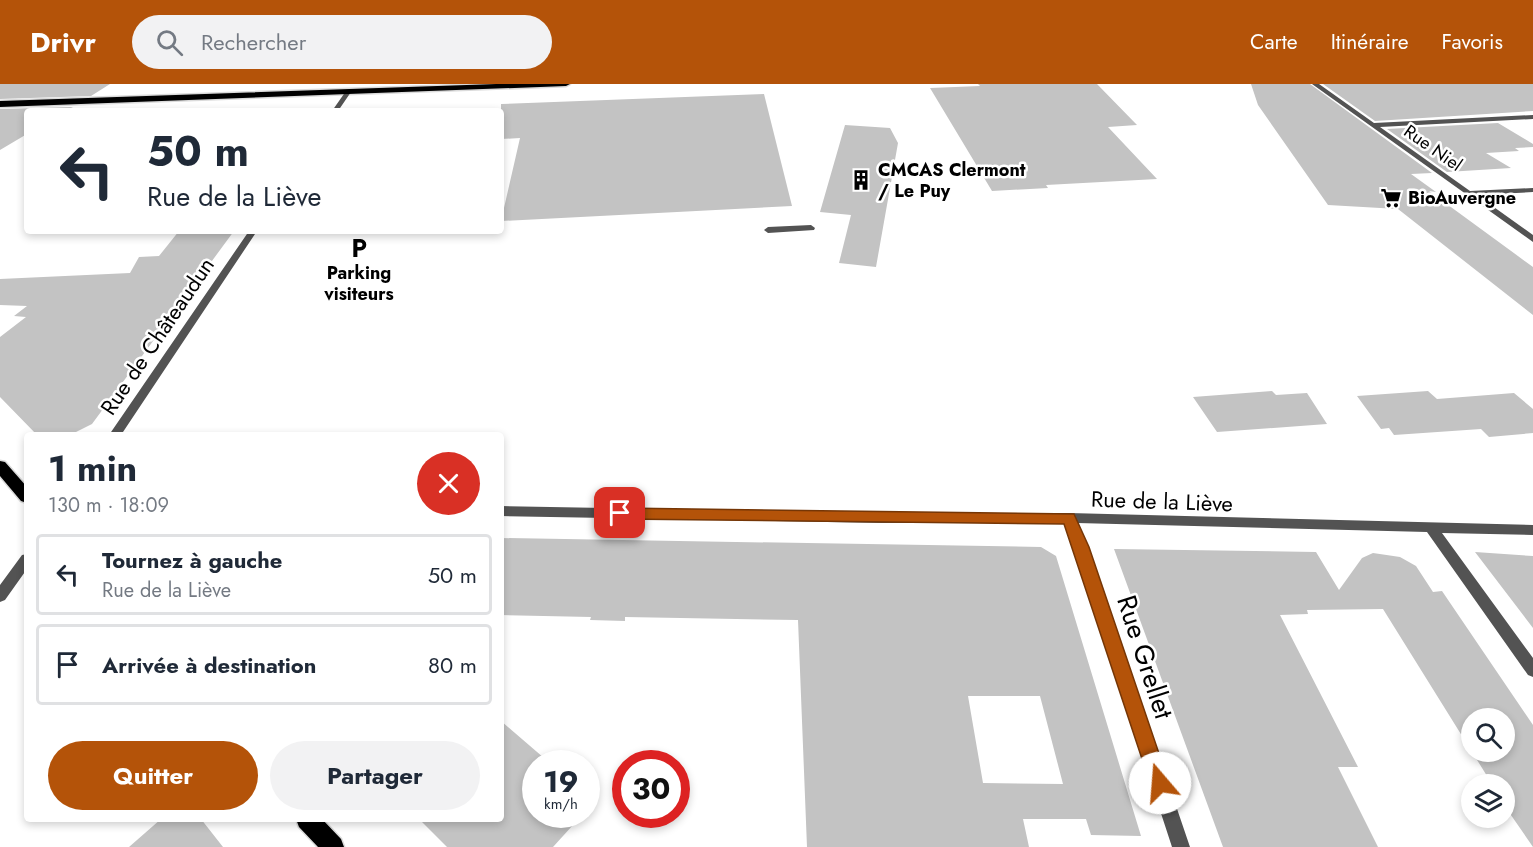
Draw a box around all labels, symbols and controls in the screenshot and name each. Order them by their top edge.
search box [132,15,552,69]
text: Drivr [30,22,96,63]
icon: search [153,26,186,59]
text: Rechercher [201,26,306,58]
text: Carte [1250,27,1298,57]
text: Itinéraire [1331,27,1409,57]
text: Favoris [1442,27,1503,57]
street label: Rue Niel [1398,118,1468,178]
text: 50 m [147,121,249,182]
icon: left [48,132,126,210]
place label: CMCAS Clermont / Le Puy [878,157,1026,204]
building icon: CMCAS Clermont / Le Puy [849,168,873,192]
text: Rue de la Liève [147,177,321,216]
place label: BioAuvergne [1408,185,1516,211]
supermarket icon: BioAuvergne [1379,186,1403,210]
parking icon: Parking visiteurs [347,236,371,260]
street label: Rue de Châteaudun [92,251,222,421]
place label: Parking visiteurs [323,260,394,307]
text: 1 min [48,442,137,494]
button: close [417,452,480,515]
street label: Rue de la Liève [1090,483,1234,519]
pin [594,487,645,538]
text: 130 m · 18:09 [48,491,169,520]
icon: arrive [603,496,636,529]
text: Tournez à gauche [102,544,282,576]
icon: left [51,558,84,591]
text: 50 m [428,559,477,591]
text: Rue de la Liève [102,576,231,605]
street label: Rue Grellet [1107,590,1184,724]
icon: arrive [51,648,84,681]
text: Arrivée à destination [102,649,316,681]
text: 80 m [428,649,477,681]
map controls [1461,708,1515,828]
button: search [1461,708,1515,762]
button: Quitter [48,741,258,810]
button: Partager [270,741,480,810]
speed limit sign: 30 [612,750,690,828]
position arrow [1128,751,1192,815]
text: 19 [543,760,579,803]
button: layers [1461,774,1515,828]
text: km/h [544,793,578,815]

